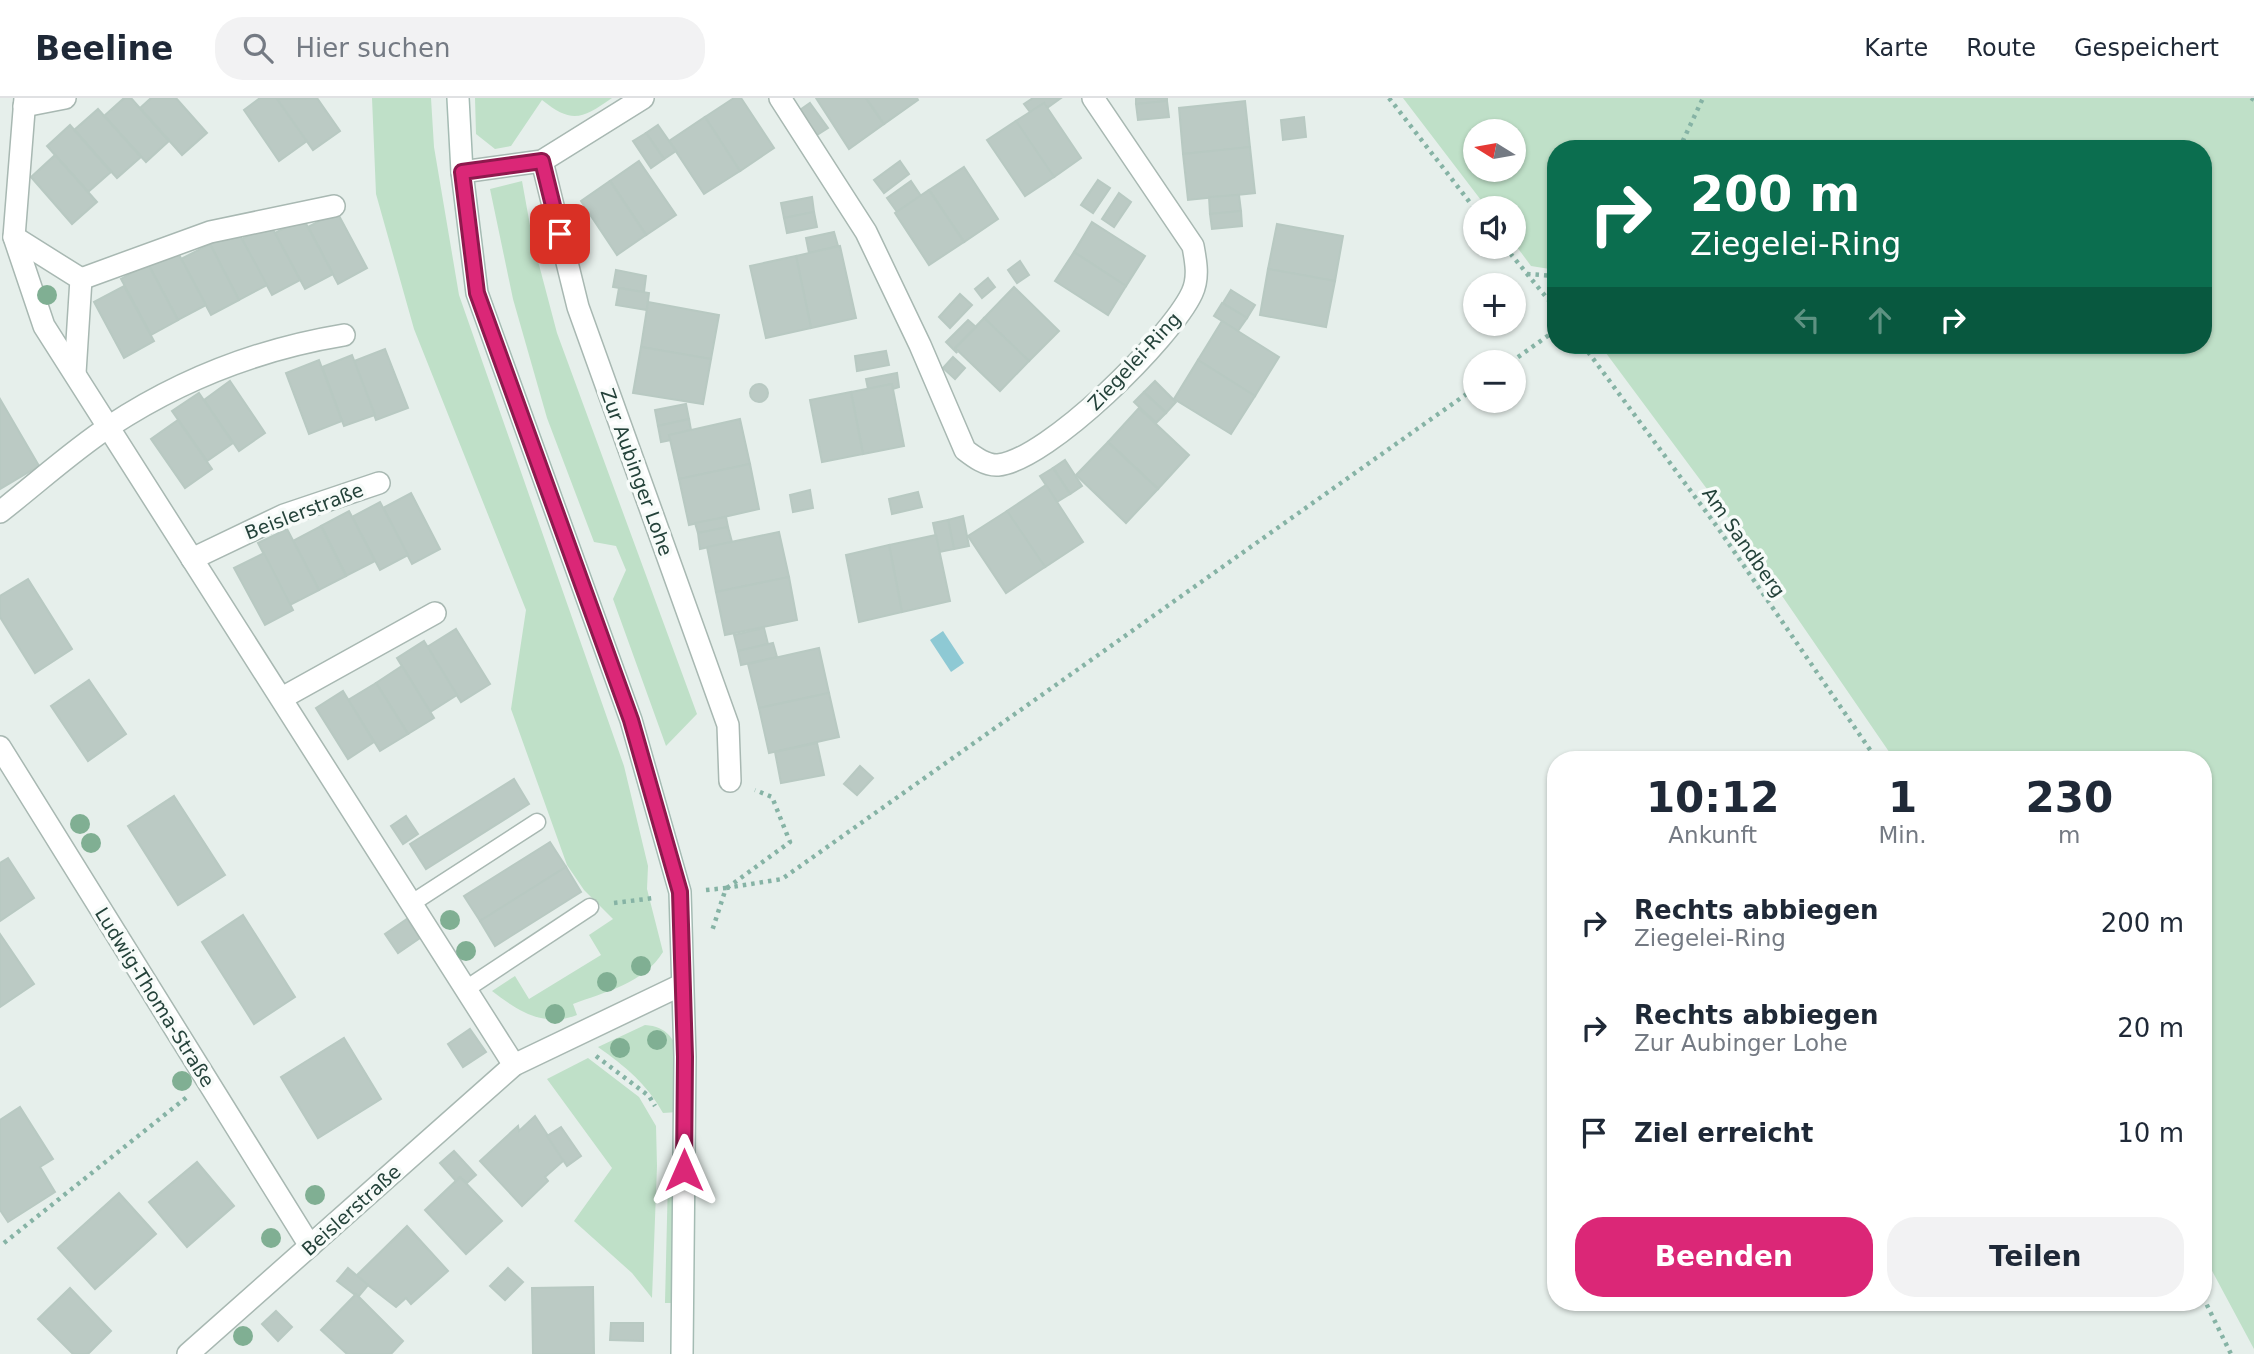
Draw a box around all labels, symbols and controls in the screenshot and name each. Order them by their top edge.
search box [215,17,705,80]
text: Beeline [35,29,173,68]
icon: search [239,29,277,67]
text: Hier suchen [295,33,450,63]
text: Karte [1864,34,1928,62]
text: Route [1966,34,2036,62]
text: Gespeichert [2074,34,2219,62]
north arrow [1463,119,1526,182]
map controls [1463,119,1526,413]
text: 200 m [1690,166,1860,223]
icon: right [1575,168,1666,259]
button: sound [1463,196,1526,259]
pin [530,204,590,264]
icon: arrive [541,215,579,253]
text: Ziegelei-Ring [1690,225,1901,263]
button: + [1463,273,1526,336]
icon: left [1788,301,1826,339]
icon: ahead [1861,301,1899,339]
icon: right [1934,301,1972,339]
street label: Ziegelei-Ring [1083,308,1185,414]
button: − [1463,350,1526,413]
street label: Zur Aubinger Lohe [596,385,678,559]
street label: Beislerstraße [242,478,366,544]
street label: Am Sandberg [1698,483,1790,601]
text: 10:12 [1646,773,1780,822]
text: 1 [1888,773,1917,822]
text: 230 [2025,773,2113,822]
text: Ankunft [1668,822,1757,848]
text: Min. [1878,822,1927,848]
text: m [2058,822,2080,848]
text: Rechts abbiegen [1634,895,1879,925]
street label: Ludwig-Thoma-Straße [91,903,219,1091]
icon: right [1575,904,1613,942]
text: 200 m [2101,908,2184,938]
text: Ziegelei-Ring [1634,925,1786,951]
text: Rechts abbiegen [1634,1000,1879,1030]
icon: right [1575,1009,1613,1047]
text: 20 m [2117,1013,2184,1043]
text: Zur Aubinger Lohe [1634,1030,1848,1056]
icon: arrive [1575,1114,1613,1152]
text: Ziel erreicht [1634,1118,1814,1148]
text: 10 m [2117,1118,2184,1148]
position arrow [647,1133,721,1207]
street label: Beislerstraße [297,1160,405,1260]
button: Beenden [1575,1217,1873,1297]
button: Teilen [1887,1217,2184,1297]

